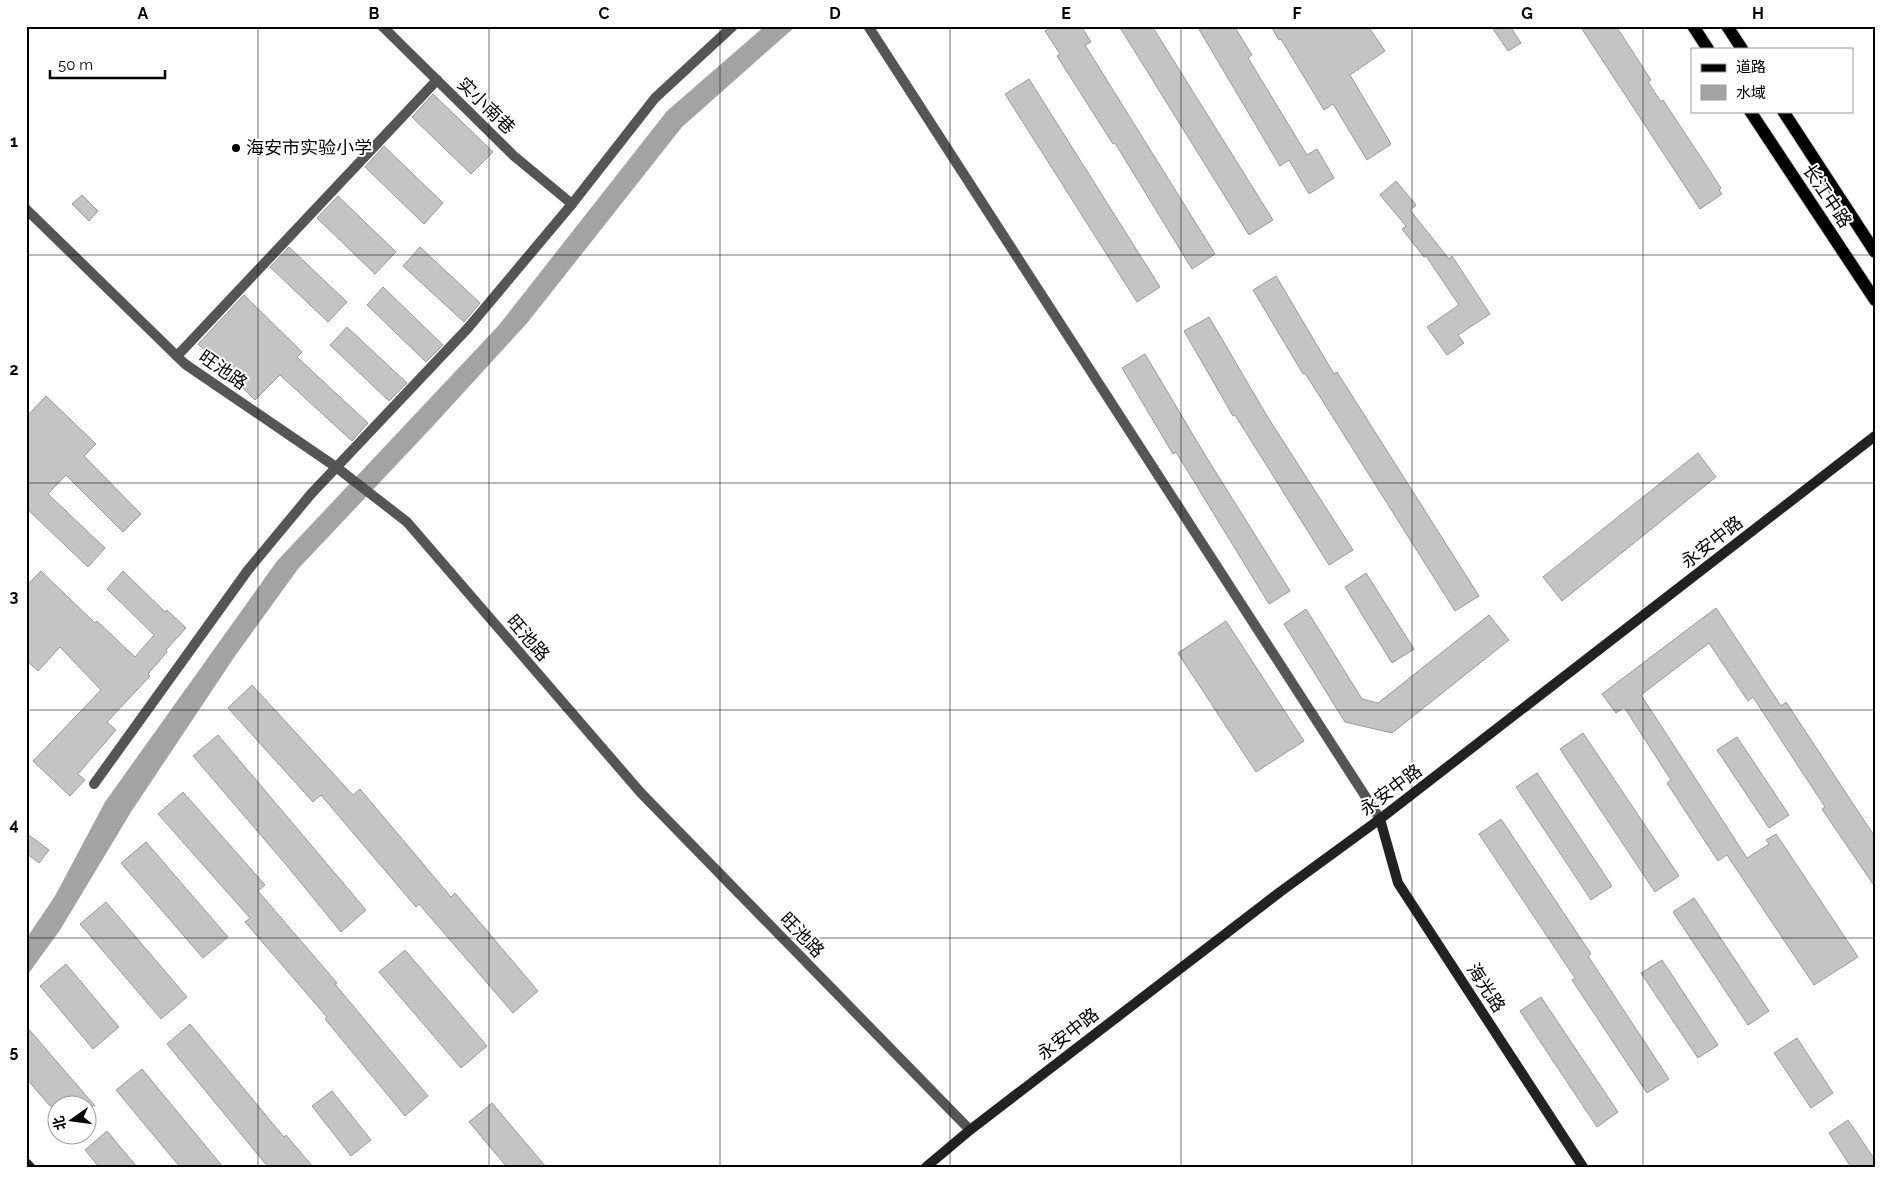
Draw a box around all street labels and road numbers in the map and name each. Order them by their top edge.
street label: 实小南巷 [453,73,520,138]
street label: 长江中路 [1799,160,1856,231]
street label: 旺池路 [195,346,251,394]
street label: 永安中路 [1677,511,1747,572]
street label: 旺池路 [503,610,554,665]
street label: 永安中路 [1356,760,1426,820]
street label: 旺池路 [776,908,829,961]
street label: 海光路 [1463,959,1510,1016]
street label: 永安中路 [1033,1003,1103,1064]

